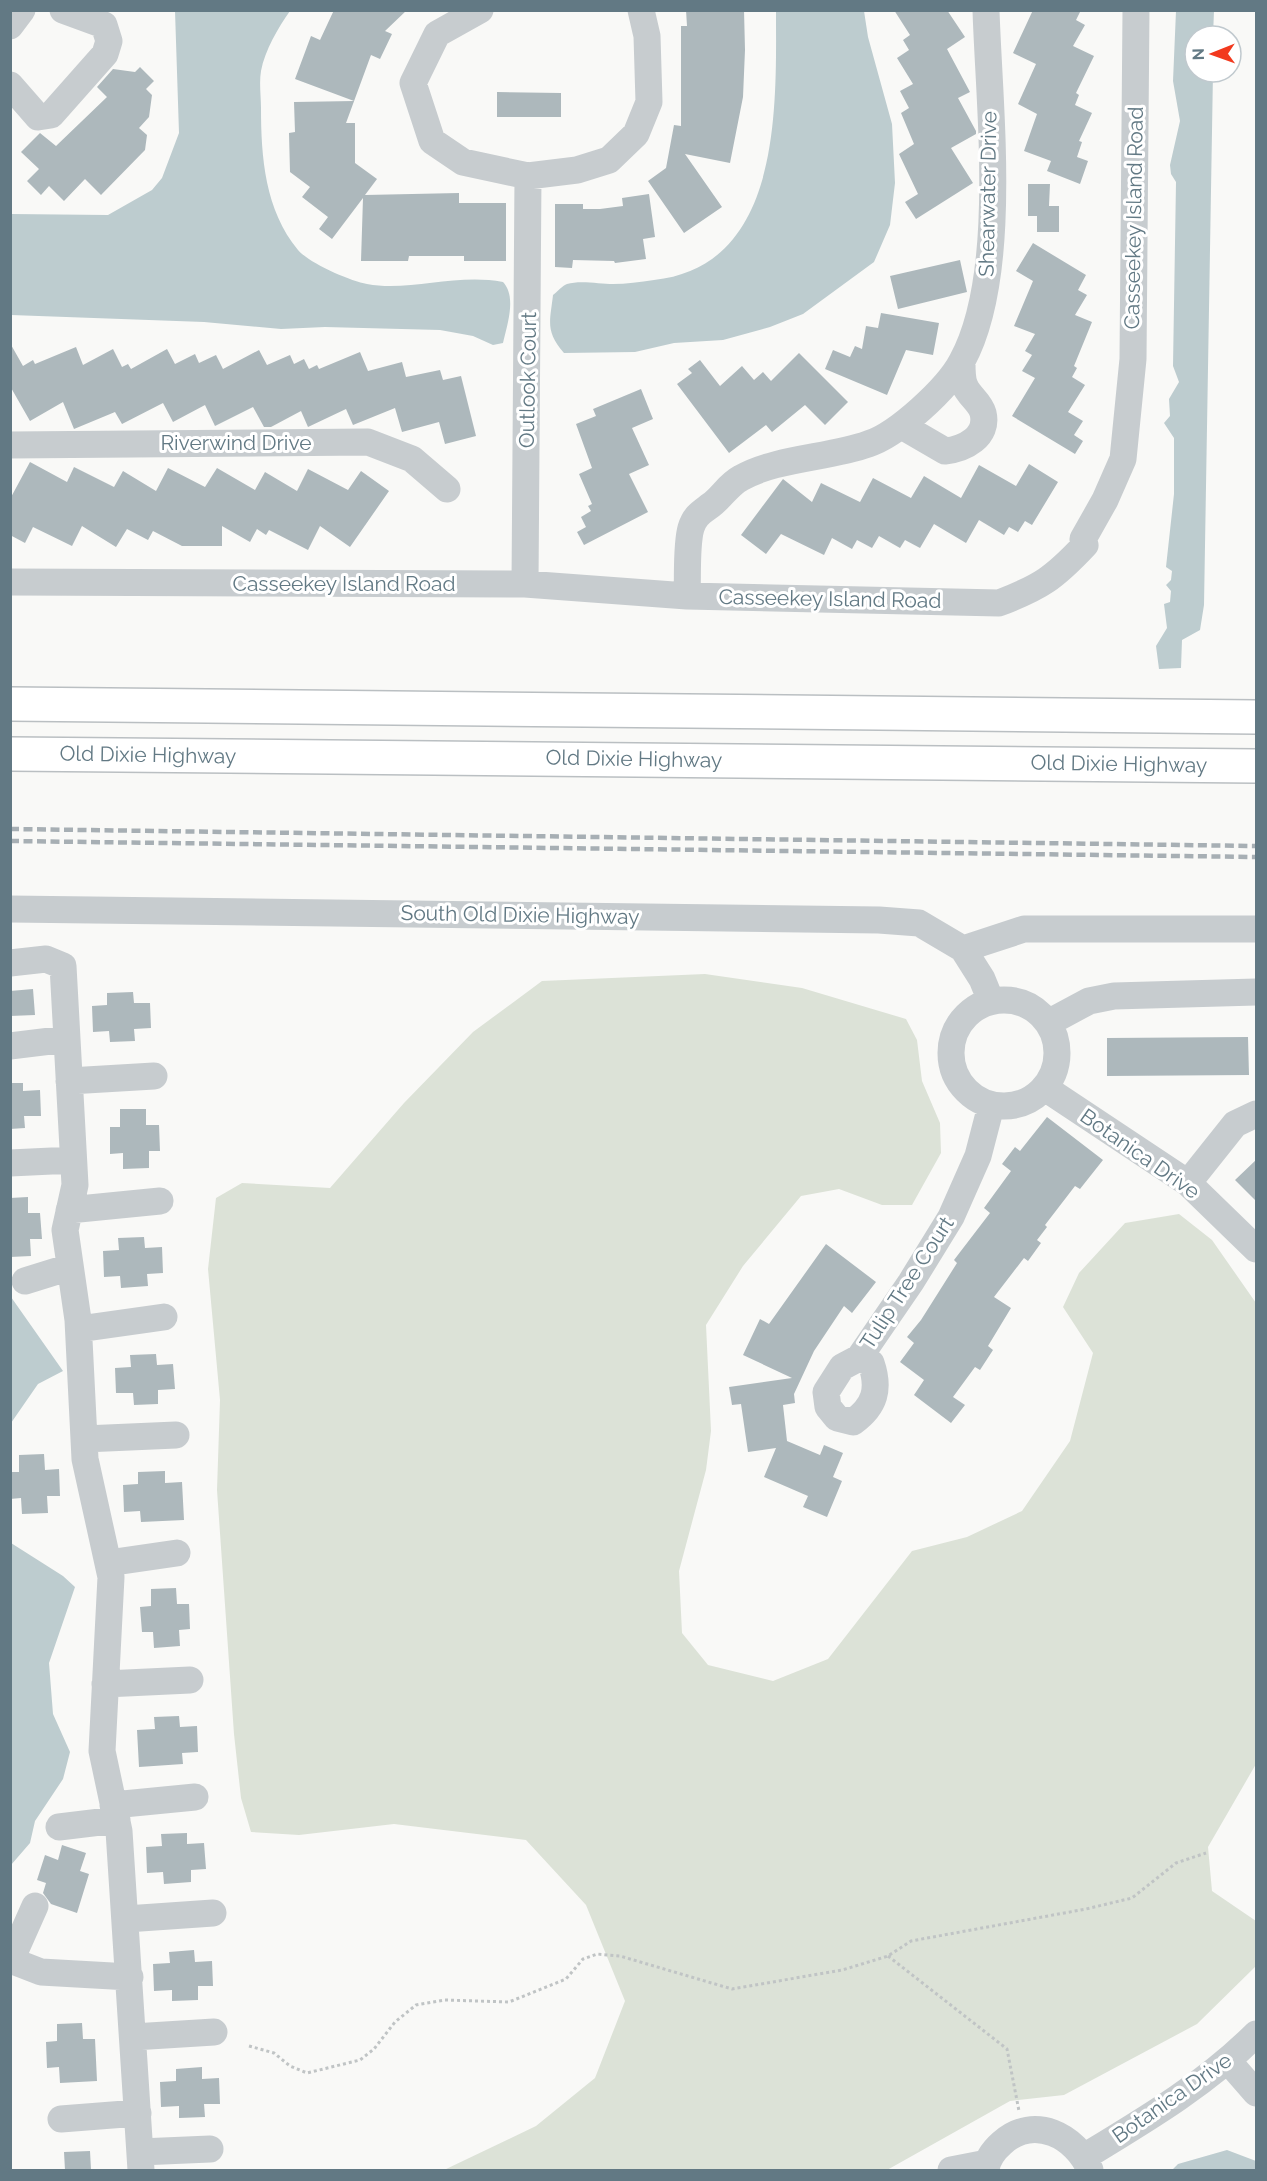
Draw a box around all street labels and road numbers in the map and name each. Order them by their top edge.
street label: Casseekey Island Road [1119,106,1148,330]
street label: Shearwater Drive [974,111,1001,277]
street label: Outlook Court [514,312,541,448]
street label: Riverwind Drive [160,430,312,455]
street label: Casseekey Island Road [233,571,455,596]
street label: Casseekey Island Road [718,584,942,613]
street label: Old Dixie Highway [59,740,237,769]
street label: Old Dixie Highway [545,744,723,773]
street label: Old Dixie Highway [1030,749,1208,778]
street label: South Old Dixie Highway [400,900,640,929]
street label: Botanica Drive [1076,1103,1205,1204]
street label: Tulip Tree Court [854,1212,959,1354]
street label: Botanica Drive [1107,2047,1236,2148]

